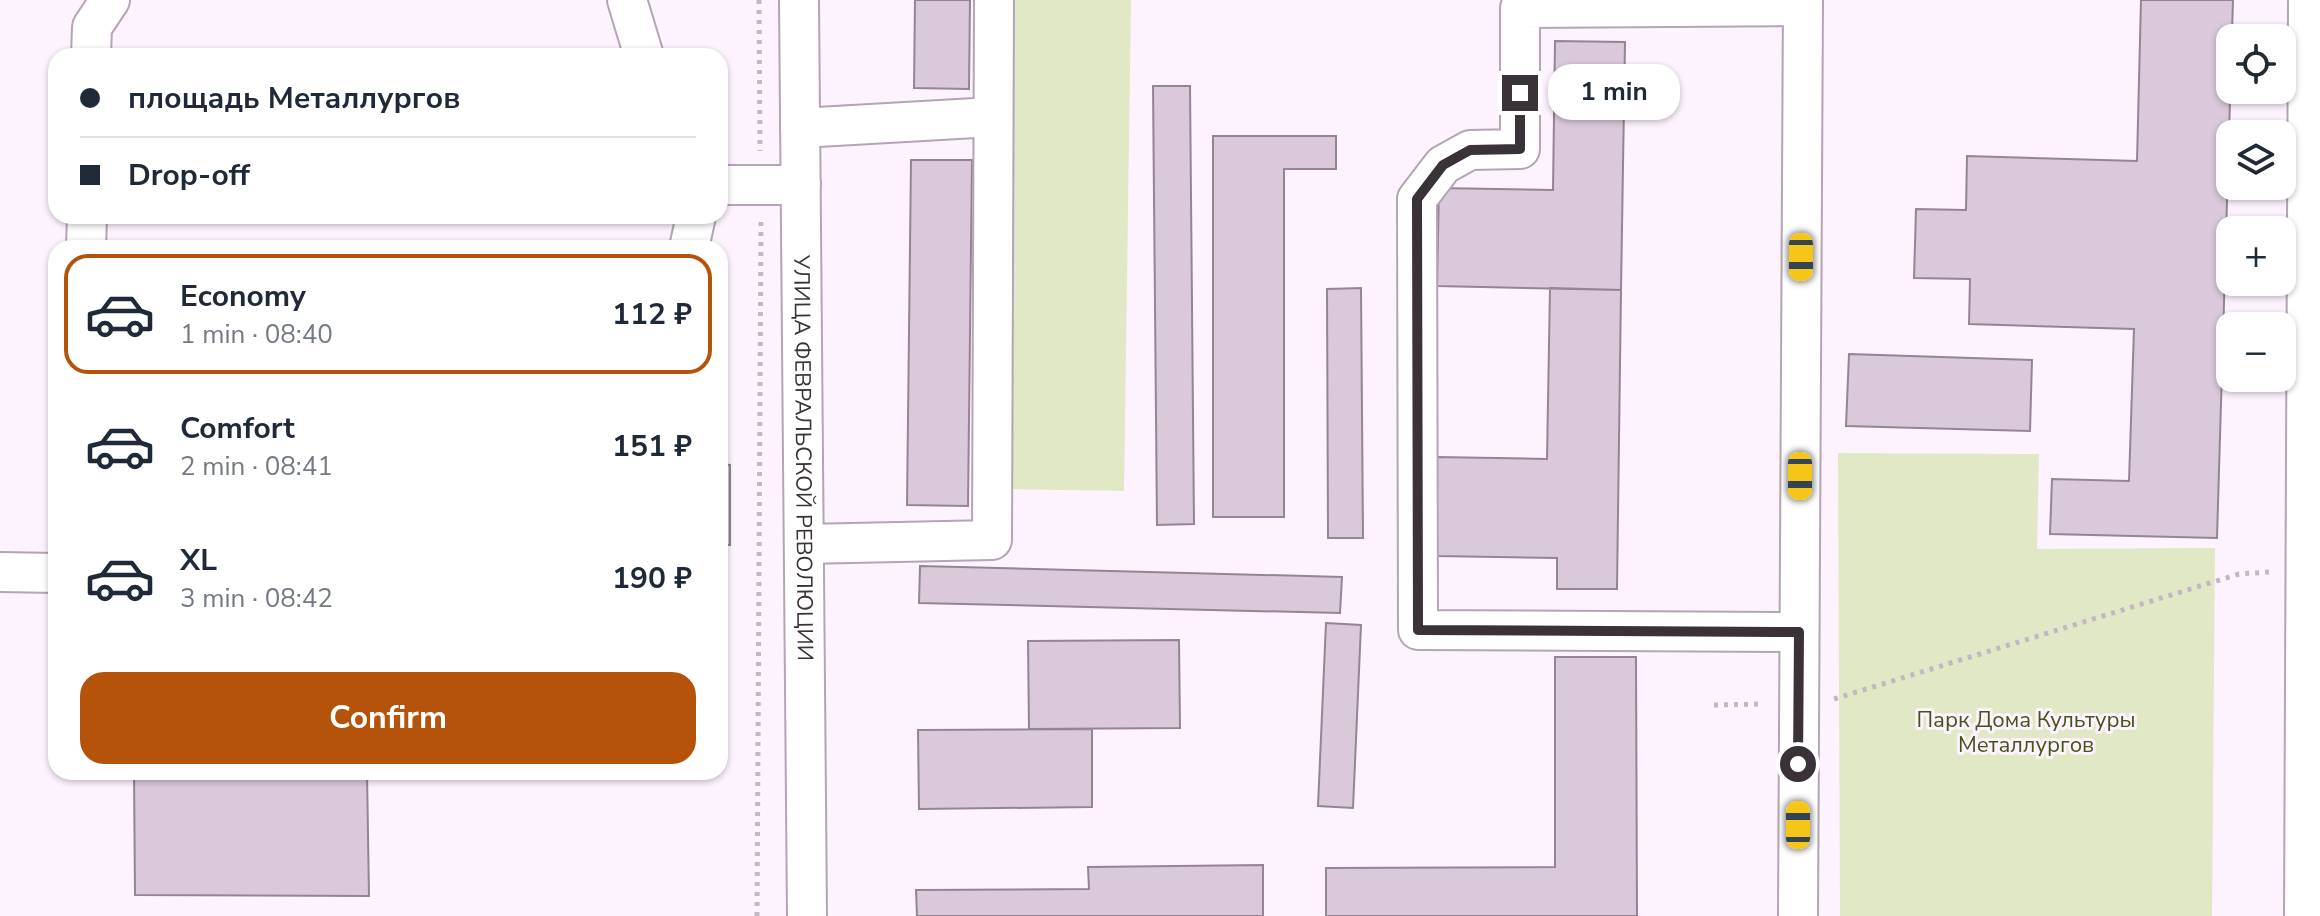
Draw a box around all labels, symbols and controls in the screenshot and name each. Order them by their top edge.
map controls [2216,24,2296,392]
button: locate [2216,24,2296,104]
callout: 1 min [1548,65,1680,121]
text: 1 min [1580,74,1648,109]
route end [1502,75,1538,111]
text: площадь Металлургов [128,78,460,119]
button: layers [2216,120,2296,200]
text: Drop-off [128,155,250,196]
button: + [2216,216,2296,296]
car [1789,233,1813,281]
street label: УЛИЦА ФЕВРАЛЬСКОЙ РЕВОЛЮЦИИ [786,254,820,661]
text: Economy [180,276,306,317]
icon: car [84,278,156,350]
text: 112 ₽ [612,294,692,335]
button: − [2216,312,2296,392]
text: 1 min · 08:40 [180,317,333,352]
text: Comfort [180,408,295,449]
icon: car [84,410,156,482]
text: 151 ₽ [612,426,692,467]
text: 2 min · 08:41 [180,449,333,484]
car [1788,452,1812,500]
text: XL [180,540,217,581]
icon: car [84,542,156,614]
text: 190 ₽ [612,558,692,599]
text: 3 min · 08:42 [180,581,333,616]
button: Confirm [80,672,696,764]
park label: Парк Дома Культуры Металлургов [1916,705,2136,760]
route start [1780,746,1816,782]
car [1786,801,1810,849]

